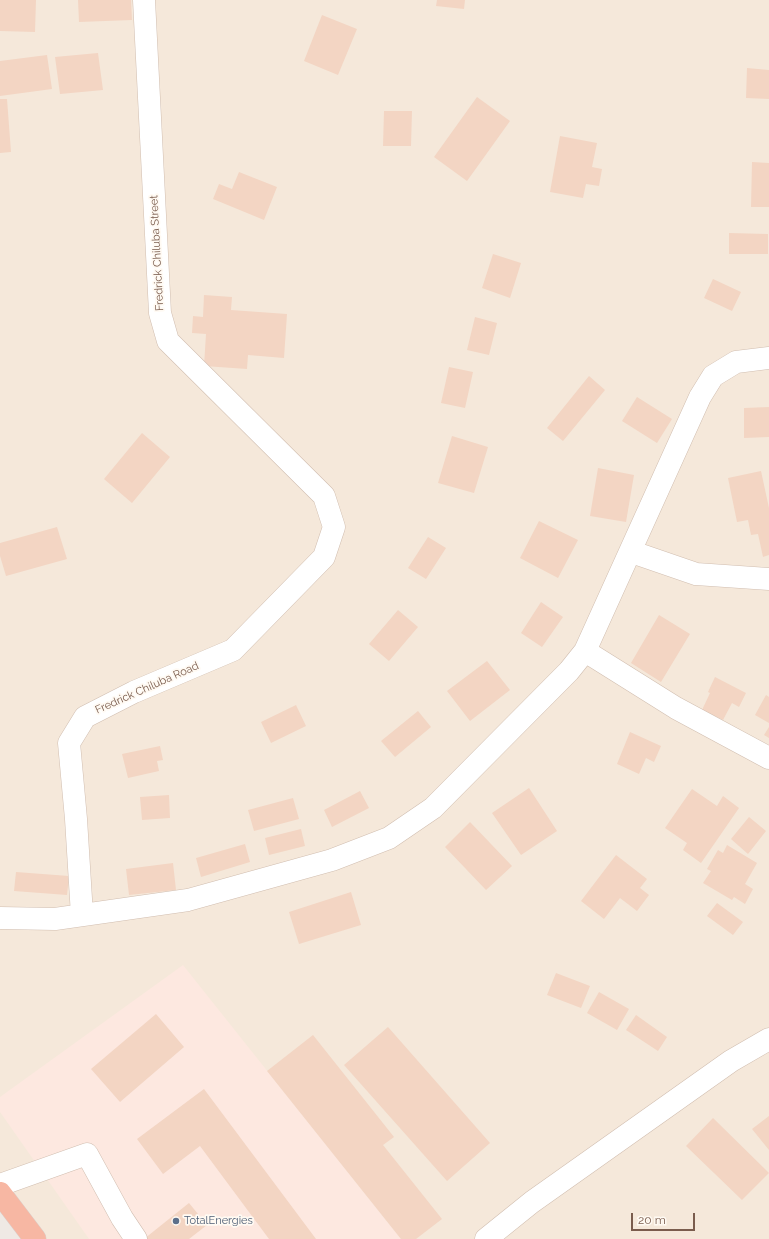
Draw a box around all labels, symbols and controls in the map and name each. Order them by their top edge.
street label: Fredrick Chiluba Street [147,195,167,311]
street label: Fredrick Chiluba Road [93,659,201,717]
scale bar [633,1205,697,1231]
text: 20 m [638,1213,666,1227]
place label: TotalEnergies [184,1214,253,1228]
marker: TotalEnergies [171,1216,181,1226]

